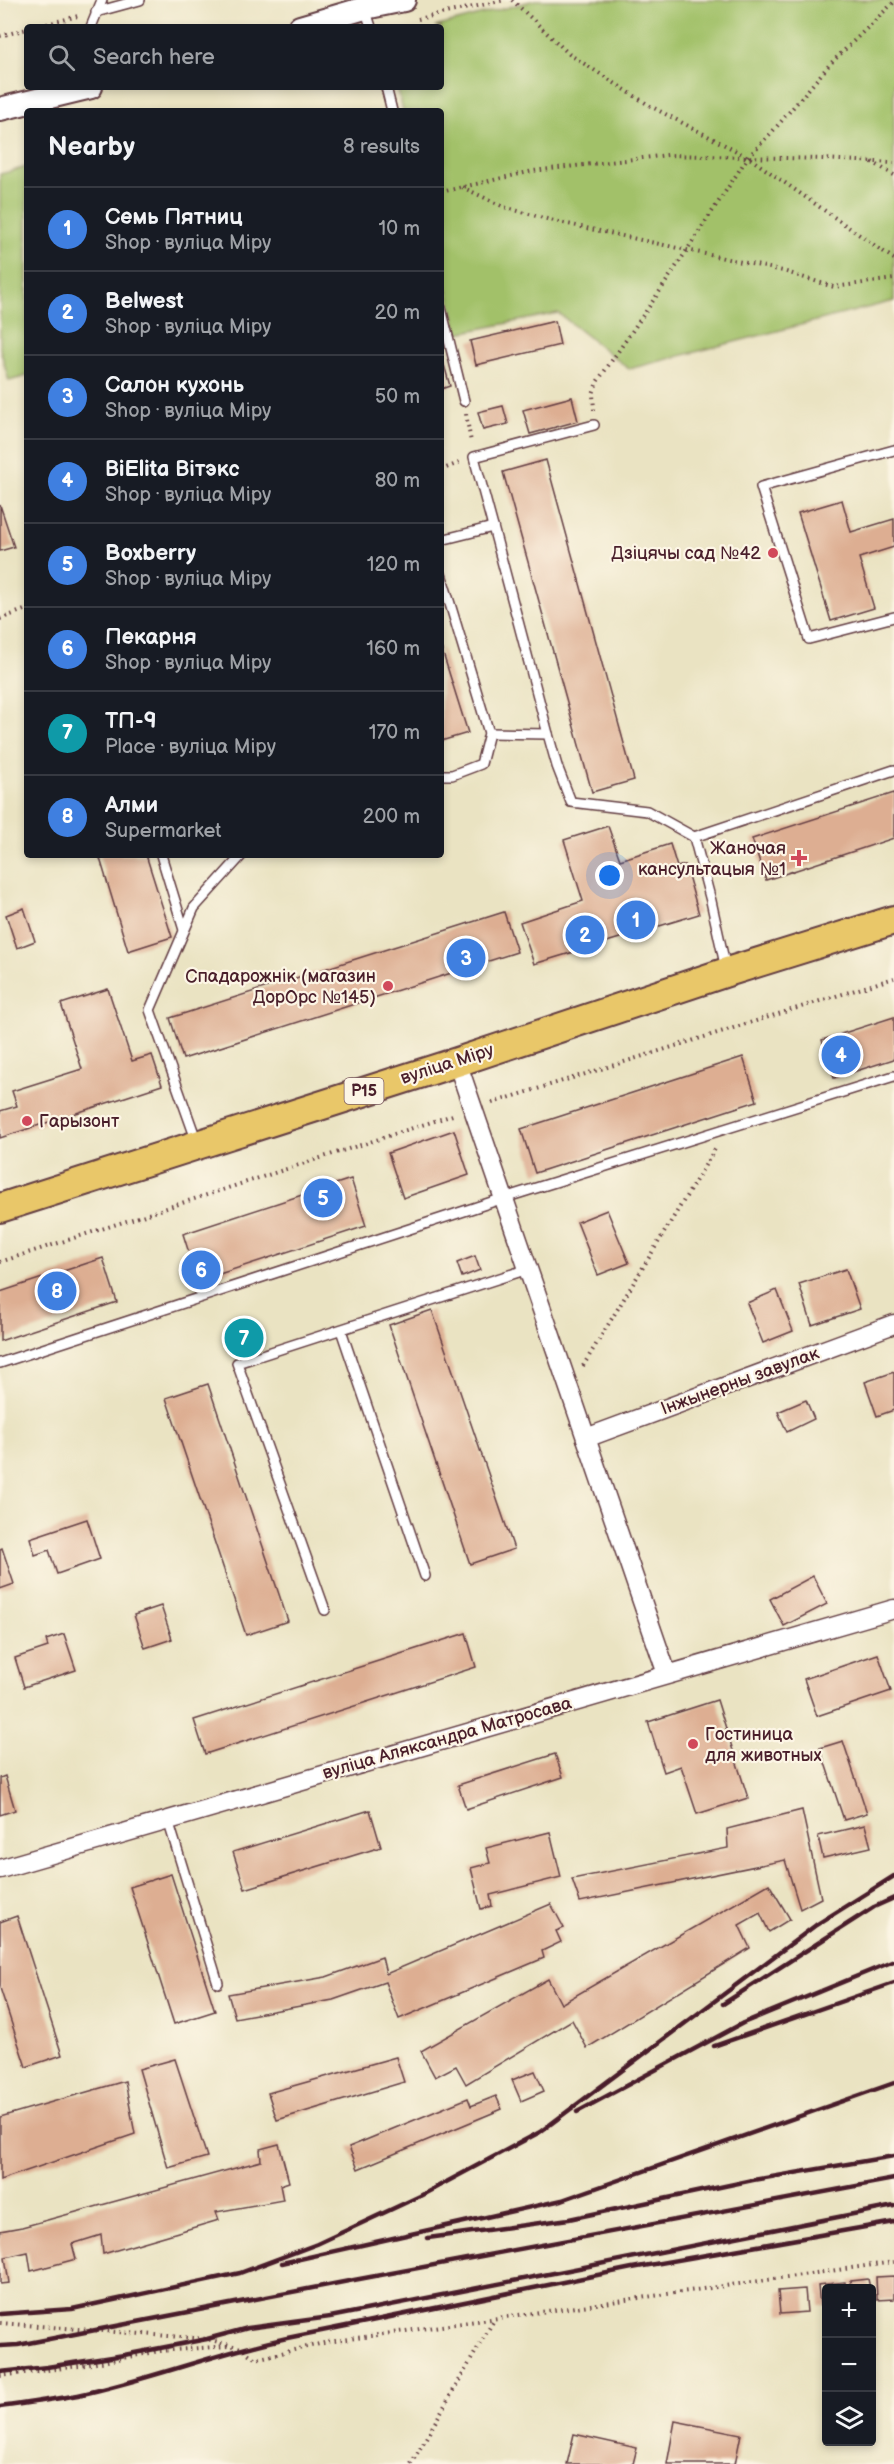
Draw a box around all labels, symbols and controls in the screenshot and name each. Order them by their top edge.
search box [24,24,444,90]
icon: search [45,41,78,74]
text: Search here [93,44,215,71]
text: Nearby [48,132,135,163]
text: 8 results [343,135,420,159]
text: Семь Пятниц [105,204,243,231]
text: 1 [63,217,72,241]
text: 10 m [379,217,420,241]
text: Shop · вуліца Міру [105,231,271,255]
text: Belwest [105,288,184,315]
text: 2 [62,301,73,325]
text: 20 m [375,301,420,325]
text: Shop · вуліца Міру [105,315,271,339]
text: Салон кухонь [105,372,244,399]
text: 3 [62,385,73,409]
text: 50 m [375,385,420,409]
text: Shop · вуліца Міру [105,399,271,423]
text: ВiElita Вітэкс [105,456,240,483]
text: 4 [62,469,73,493]
text: 80 m [375,469,420,493]
text: Shop · вуліца Міру [105,483,271,507]
text: Boxberry [105,540,196,567]
place label: Дзіцячы сад №42 [611,543,761,564]
marker: Дзіцячы сад №42 [766,546,780,560]
text: 5 [62,553,73,577]
text: 120 m [367,553,420,577]
text: Shop · вуліца Міру [105,567,271,591]
text: Пекарня [105,624,197,651]
text: 6 [61,637,74,661]
text: 160 m [366,637,420,661]
text: Shop · вуліца Міру [105,651,271,675]
text: ТП-9 [105,708,157,735]
text: 7 [62,721,73,745]
text: 170 m [369,721,420,745]
text: Place · вуліца Міру [105,735,276,759]
text: Алми [105,792,158,819]
text: 8 [61,805,74,829]
text: 200 m [363,805,420,829]
text: Supermarket [105,819,221,843]
place label: Жаночая кансультацыя №1 [638,838,786,880]
marker: Жаночая кансультацыя №1 [790,849,808,867]
your location [595,861,624,890]
pin: 1 [616,898,656,942]
pin: 2 [566,912,604,958]
pin: 3 [446,936,486,980]
place label: Спадарожнік (магазин ДорОрс №145) [185,966,376,1008]
marker: Спадарожнік (магазин ДорОрс №145) [381,979,395,993]
pin: 4 [822,1032,860,1078]
street label: вуліца Міру [398,1039,497,1089]
road number: Р15 [344,1078,384,1104]
place label: Гарызонт [39,1111,120,1132]
marker: Гарызонт [20,1114,34,1128]
pin: 5 [304,1176,342,1220]
pin: 6 [182,1248,220,1292]
pin: 8 [38,1268,76,1314]
pin: 7 [224,1316,264,1360]
street label: Інжынерны завулак [658,1343,822,1419]
street label: вуліца Аляксандра Матросава [320,1692,574,1784]
place label: Гостиница для животных [705,1724,822,1766]
marker: Гостиница для животных [686,1737,700,1751]
map controls [822,2284,876,2446]
button: + [822,2284,876,2338]
button: − [822,2338,876,2392]
button: layers [822,2392,876,2446]

